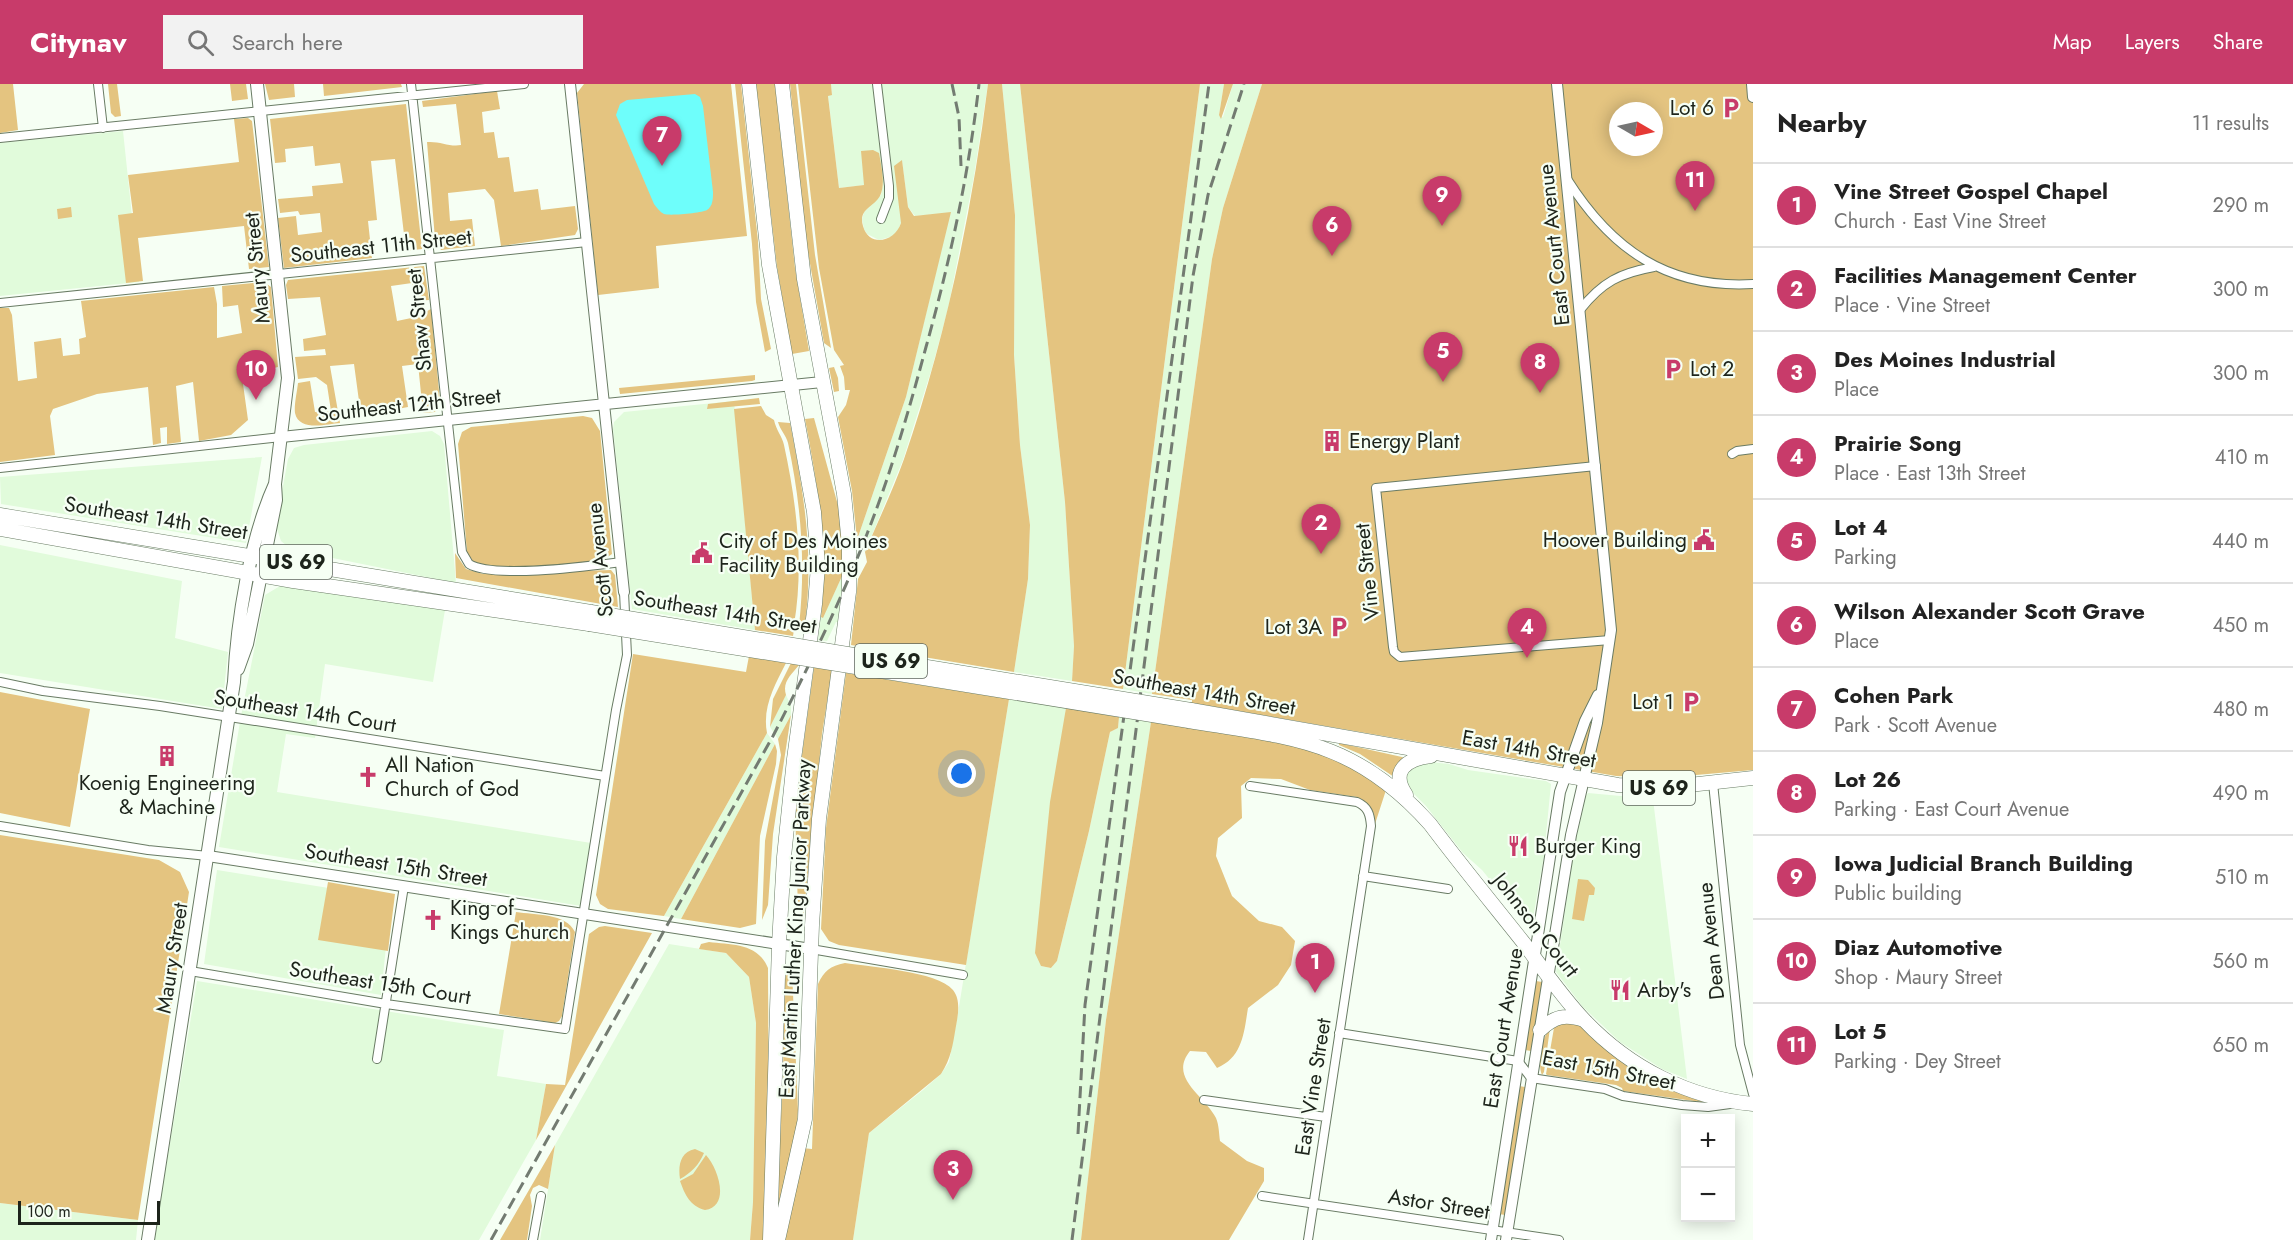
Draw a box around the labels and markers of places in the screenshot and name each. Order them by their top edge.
place label: Lot 6 [1670,93,1714,123]
parking icon: Lot 6 [1719,96,1743,120]
pin: 7 [642,116,682,166]
pin: 11 [1676,162,1714,211]
pin: 9 [1422,176,1462,226]
pin: 6 [1312,206,1352,256]
pin: 5 [1424,332,1462,382]
pin: 8 [1520,344,1560,393]
pin: 10 [236,350,276,400]
place label: Lot 2 [1690,354,1734,384]
parking icon: Lot 2 [1661,357,1685,381]
place label: Energy Plant [1349,426,1459,456]
building icon: Energy Plant [1320,429,1344,453]
pin: 2 [1302,504,1340,554]
place label: Hoover Building [1543,525,1687,555]
place label: City of Des Moines Facility Building [719,526,887,580]
public building icon: Hoover Building [1692,528,1716,552]
public building icon: City of Des Moines Facility Building [690,541,714,565]
pin: 4 [1508,608,1546,658]
place label: Lot 3A [1265,612,1322,642]
parking icon: Lot 3A [1327,615,1351,639]
place label: Lot 1 [1632,687,1674,717]
parking icon: Lot 1 [1679,690,1703,714]
building icon: Koenig Engineering & Machine [155,744,179,768]
place label: All Nation Church of God [385,750,519,804]
church icon: All Nation Church of God [356,765,380,789]
place label: Koenig Engineering & Machine [79,768,255,822]
place label: Burger King [1535,831,1641,861]
restaurant icon: Burger King [1506,834,1530,858]
place label: King of Kings Church [450,893,569,947]
church icon: King of Kings Church [421,908,445,932]
pin: 1 [1296,944,1334,993]
place label: Arby's [1637,975,1691,1005]
restaurant icon: Arby's [1608,978,1632,1002]
pin: 3 [934,1150,972,1200]

